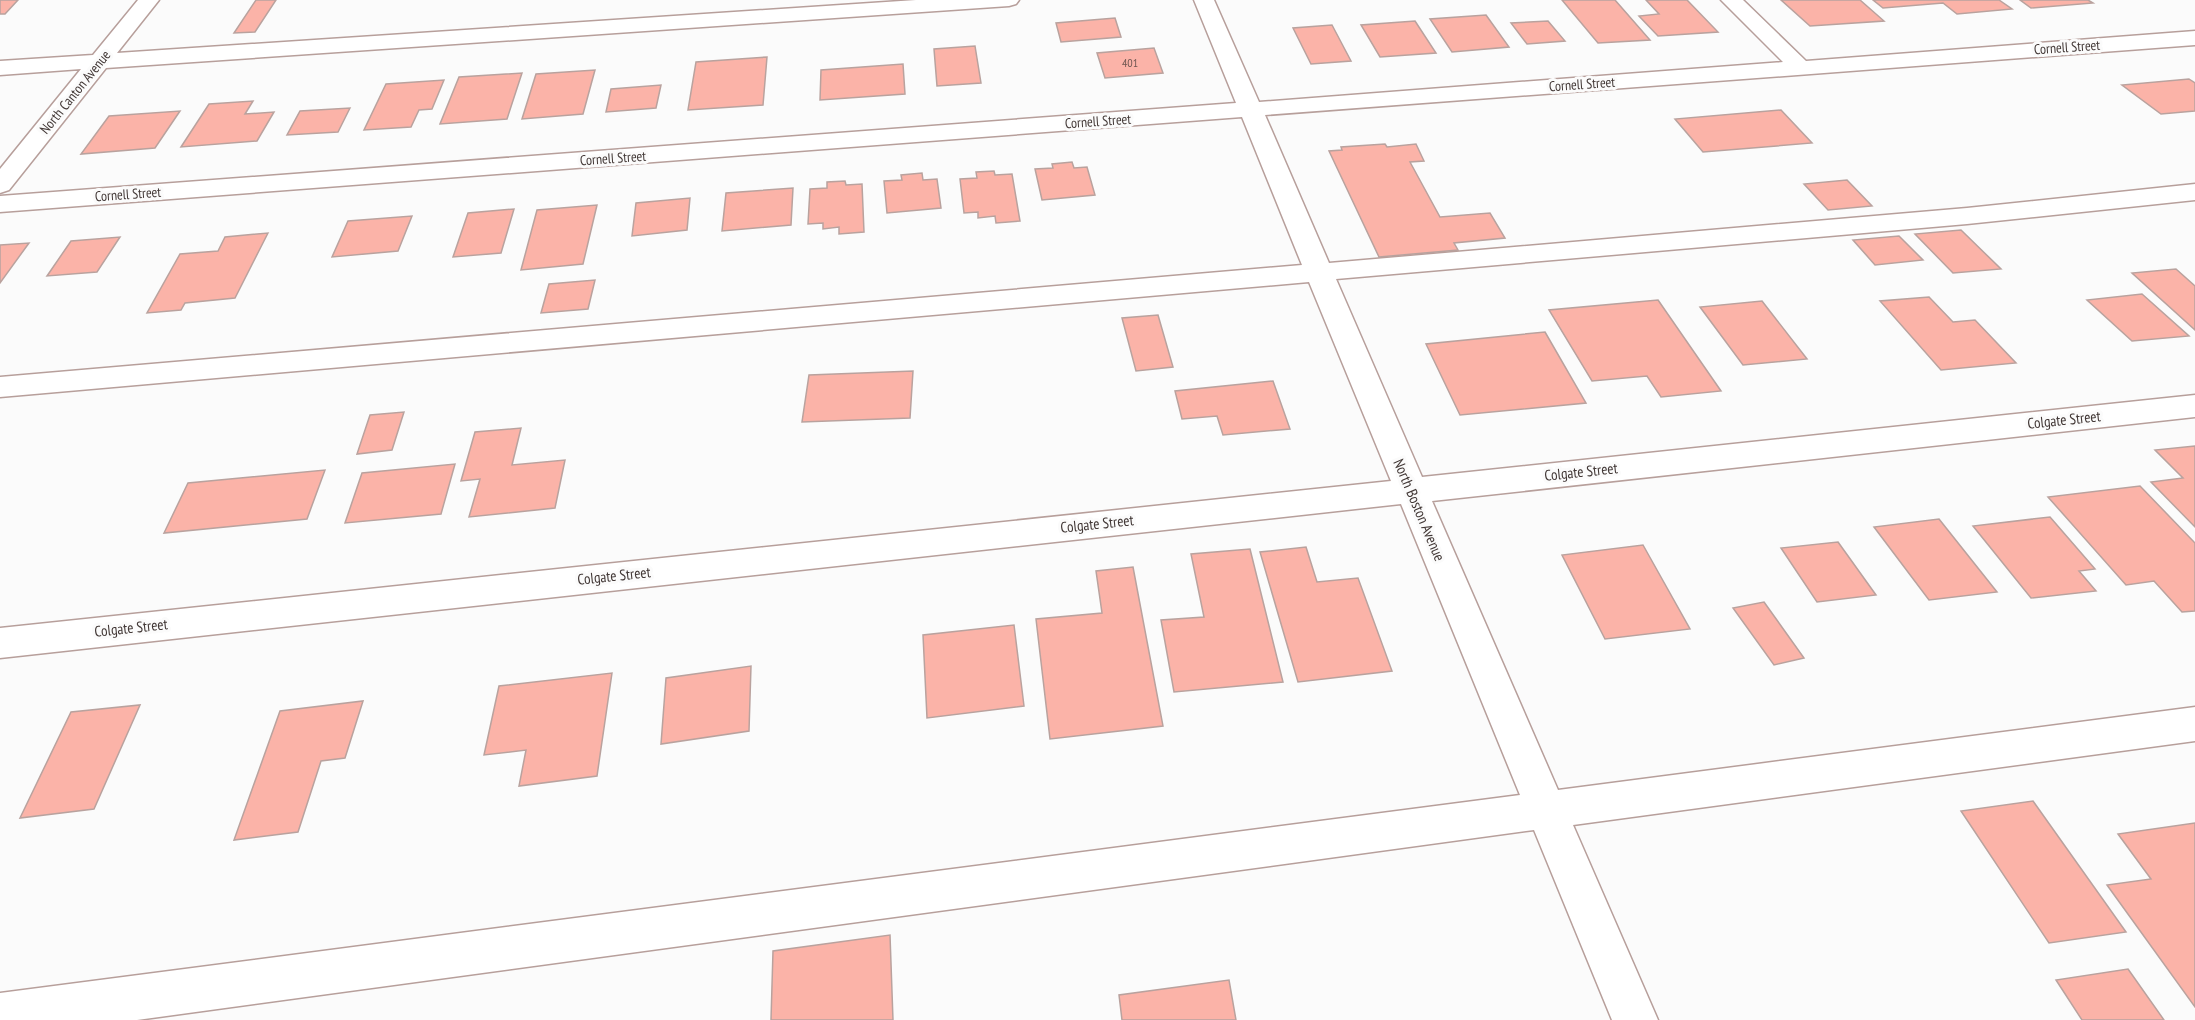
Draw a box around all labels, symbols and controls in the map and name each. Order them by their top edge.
street label: Cornell Street [2033,36,2101,58]
street label: North Canton Avenue [36,46,114,138]
house number: 401 [1122,55,1138,70]
street label: Cornell Street [1548,73,1616,95]
street label: Cornell Street [1064,110,1132,132]
street label: Cornell Street [579,147,647,169]
street label: Cornell Street [94,183,162,205]
street label: Colgate Street [2026,406,2101,433]
street label: North Boston Avenue [1389,456,1450,564]
street label: Colgate Street [1543,458,1618,485]
street label: Colgate Street [1059,510,1134,537]
street label: Colgate Street [576,562,651,589]
street label: Colgate Street [93,614,168,641]

